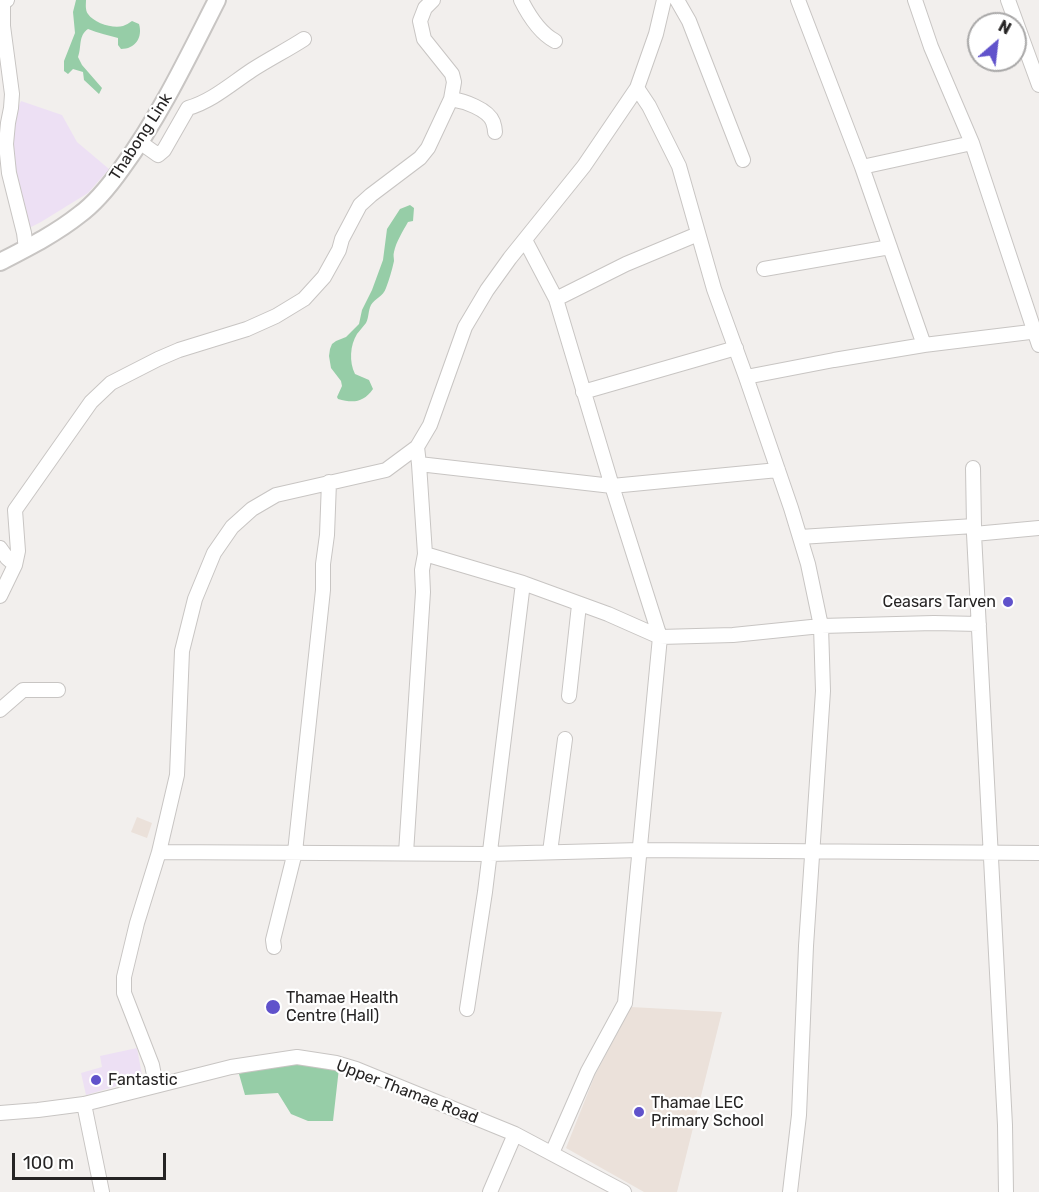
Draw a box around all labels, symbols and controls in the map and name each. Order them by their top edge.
north arrow [967,12,1027,72]
text: N [995,16,1014,39]
street label: Thabong Link [106,90,176,184]
place label: Ceasars Tarven [882,592,996,612]
marker: Ceasars Tarven [1001,595,1015,609]
place label: Thamae Health Centre (Hall) [286,988,399,1026]
marker: Thamae Health Centre (Hall) [264,998,282,1016]
street label: Upper Thamae Road [333,1056,481,1128]
place label: Fantastic [108,1070,177,1090]
marker: Fantastic [89,1073,103,1087]
place label: Thamae LEC Primary School [651,1093,764,1131]
marker: Thamae LEC Primary School [632,1105,646,1119]
scale bar [15,1141,170,1179]
text: 100 m [23,1152,74,1174]

